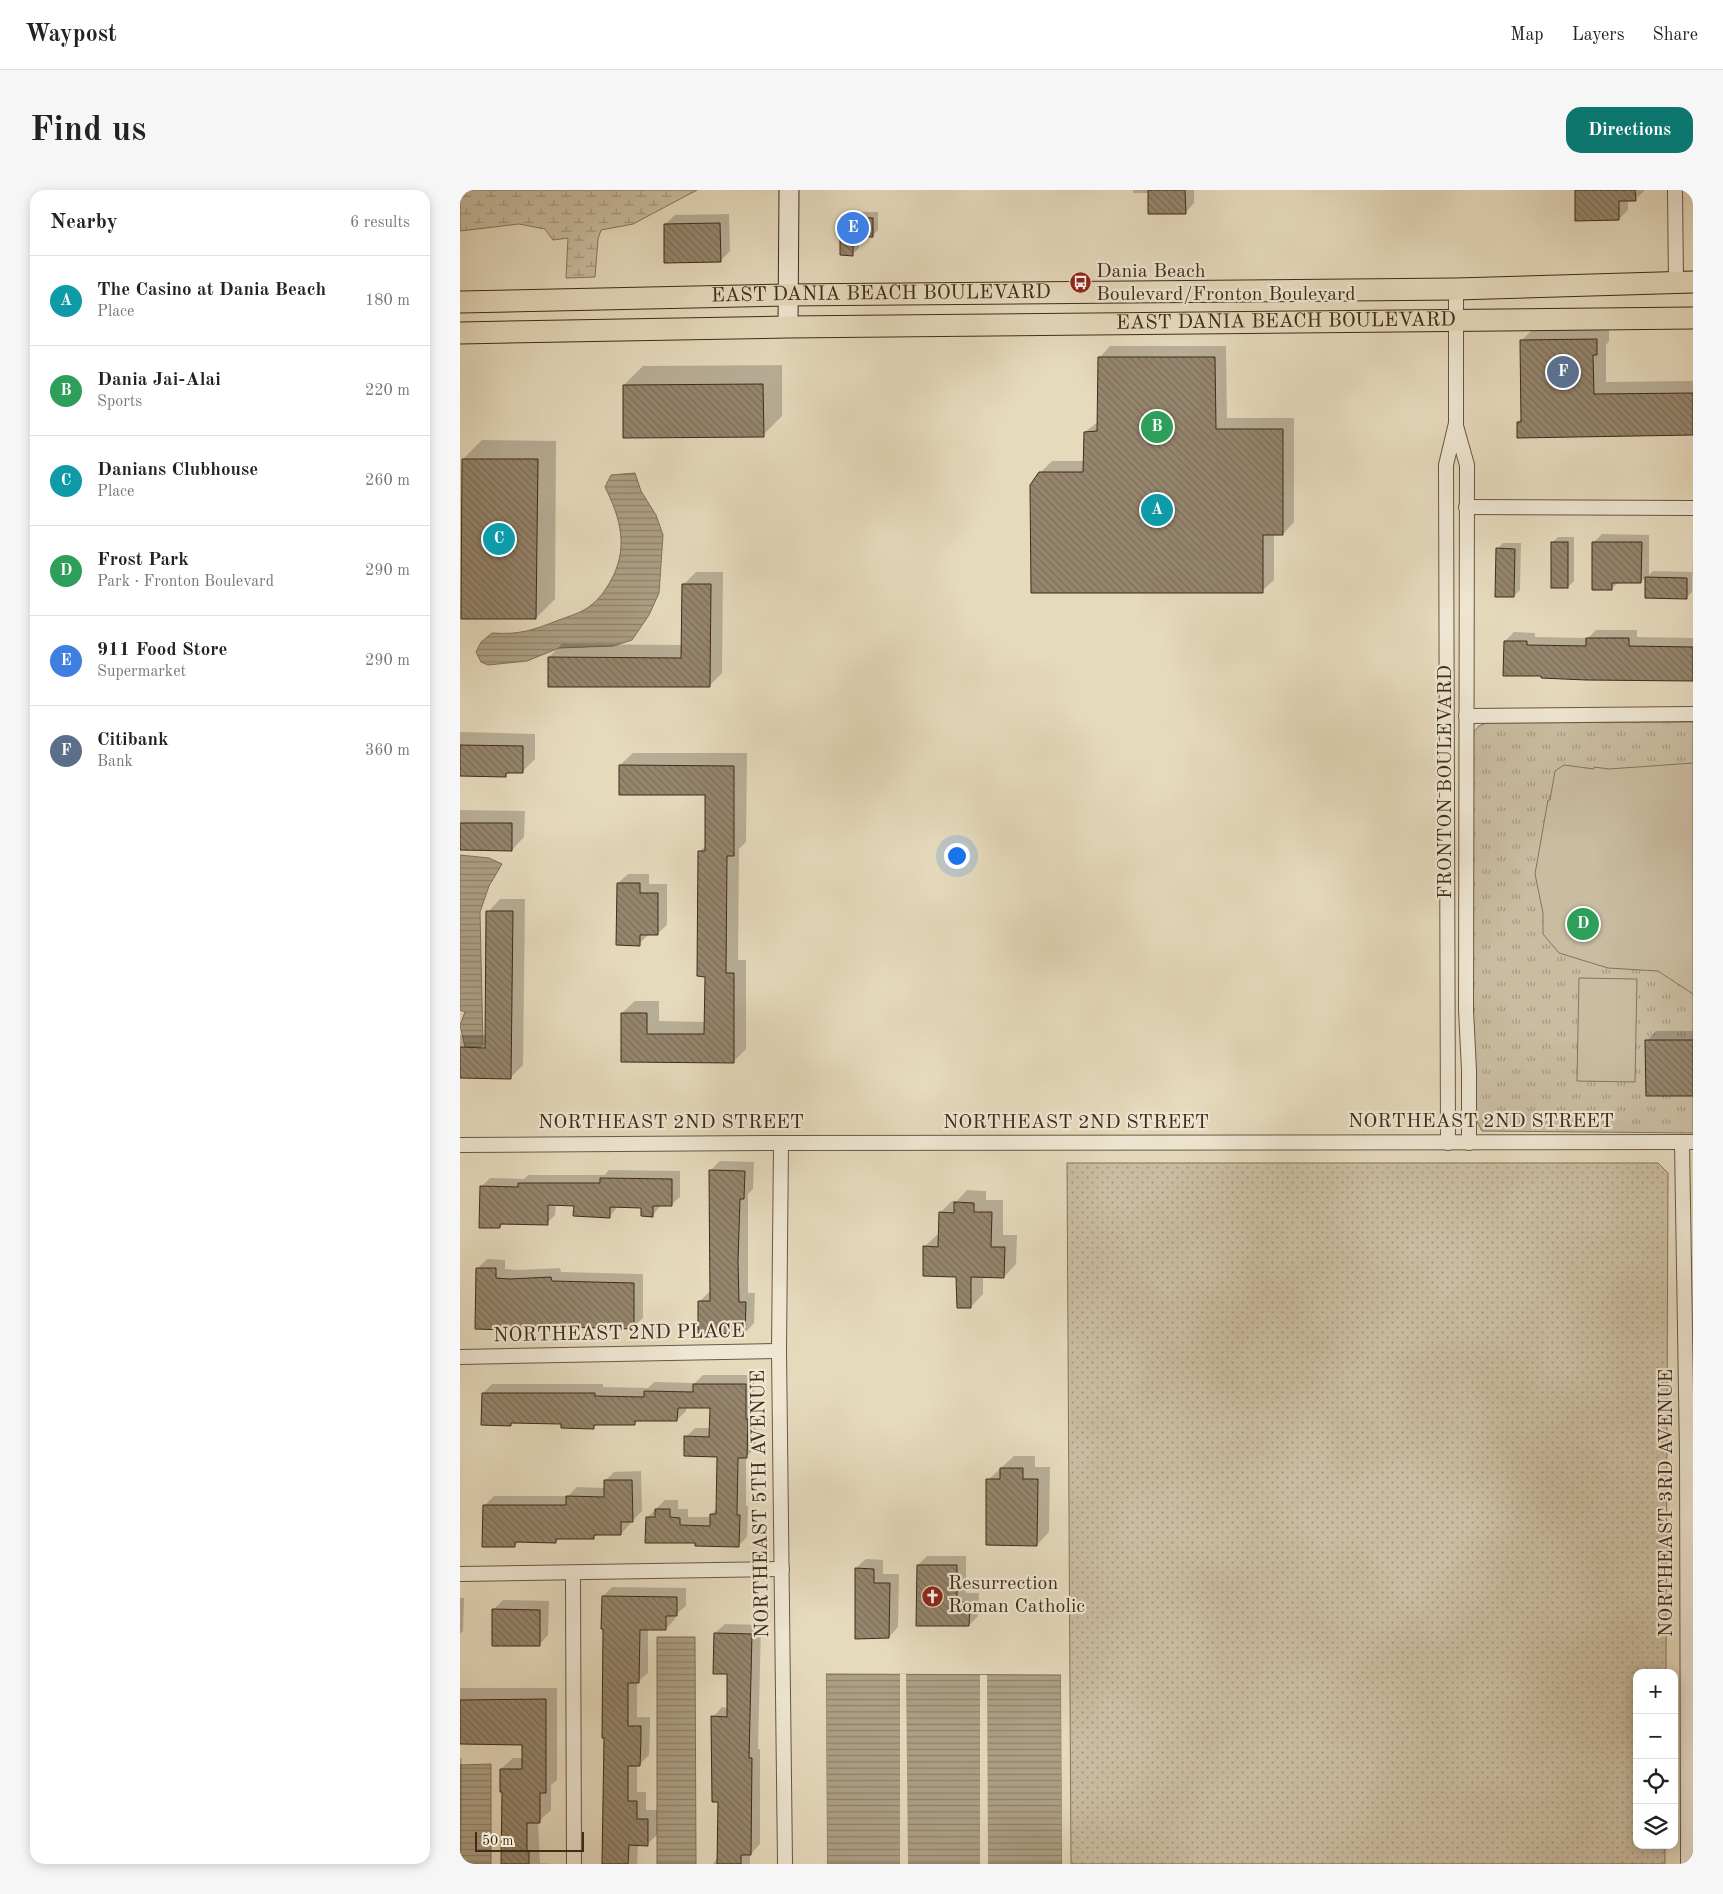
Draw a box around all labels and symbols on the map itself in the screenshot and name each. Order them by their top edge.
pin: E [837,209,869,247]
place label: Dania Beach Boulevard/Fronton Boulevard [1096,262,1356,305]
bus stop icon: Dania Beach Boulevard/Fronton Boulevard [1068,271,1092,295]
street label: EAST DANIA BEACH BOULEVARD [711,283,1051,307]
street label: EAST DANIA BEACH BOULEVARD [1116,310,1456,334]
pin: F [1547,353,1579,391]
pin: B [1141,408,1173,446]
pin: A [1141,491,1173,529]
pin: C [483,520,515,558]
street label: FRONTON BOULEVARD [1436,665,1456,899]
your location [944,843,970,869]
pin: D [1567,905,1599,943]
street label: NORTHEAST 2ND STREET [1348,1112,1614,1132]
street label: NORTHEAST 2ND STREET [538,1113,804,1133]
street label: NORTHEAST 2ND STREET [943,1113,1209,1133]
street label: NORTHEAST 2ND PLACE [493,1322,745,1346]
street label: NORTHEAST 3RD AVENUE [1657,1369,1677,1637]
street label: NORTHEAST 5TH AVENUE [749,1370,773,1638]
place label: Resurrection Roman Catholic [948,1574,1085,1617]
church icon: Resurrection Roman Catholic [920,1584,944,1608]
scale bar [475,1829,584,1852]

